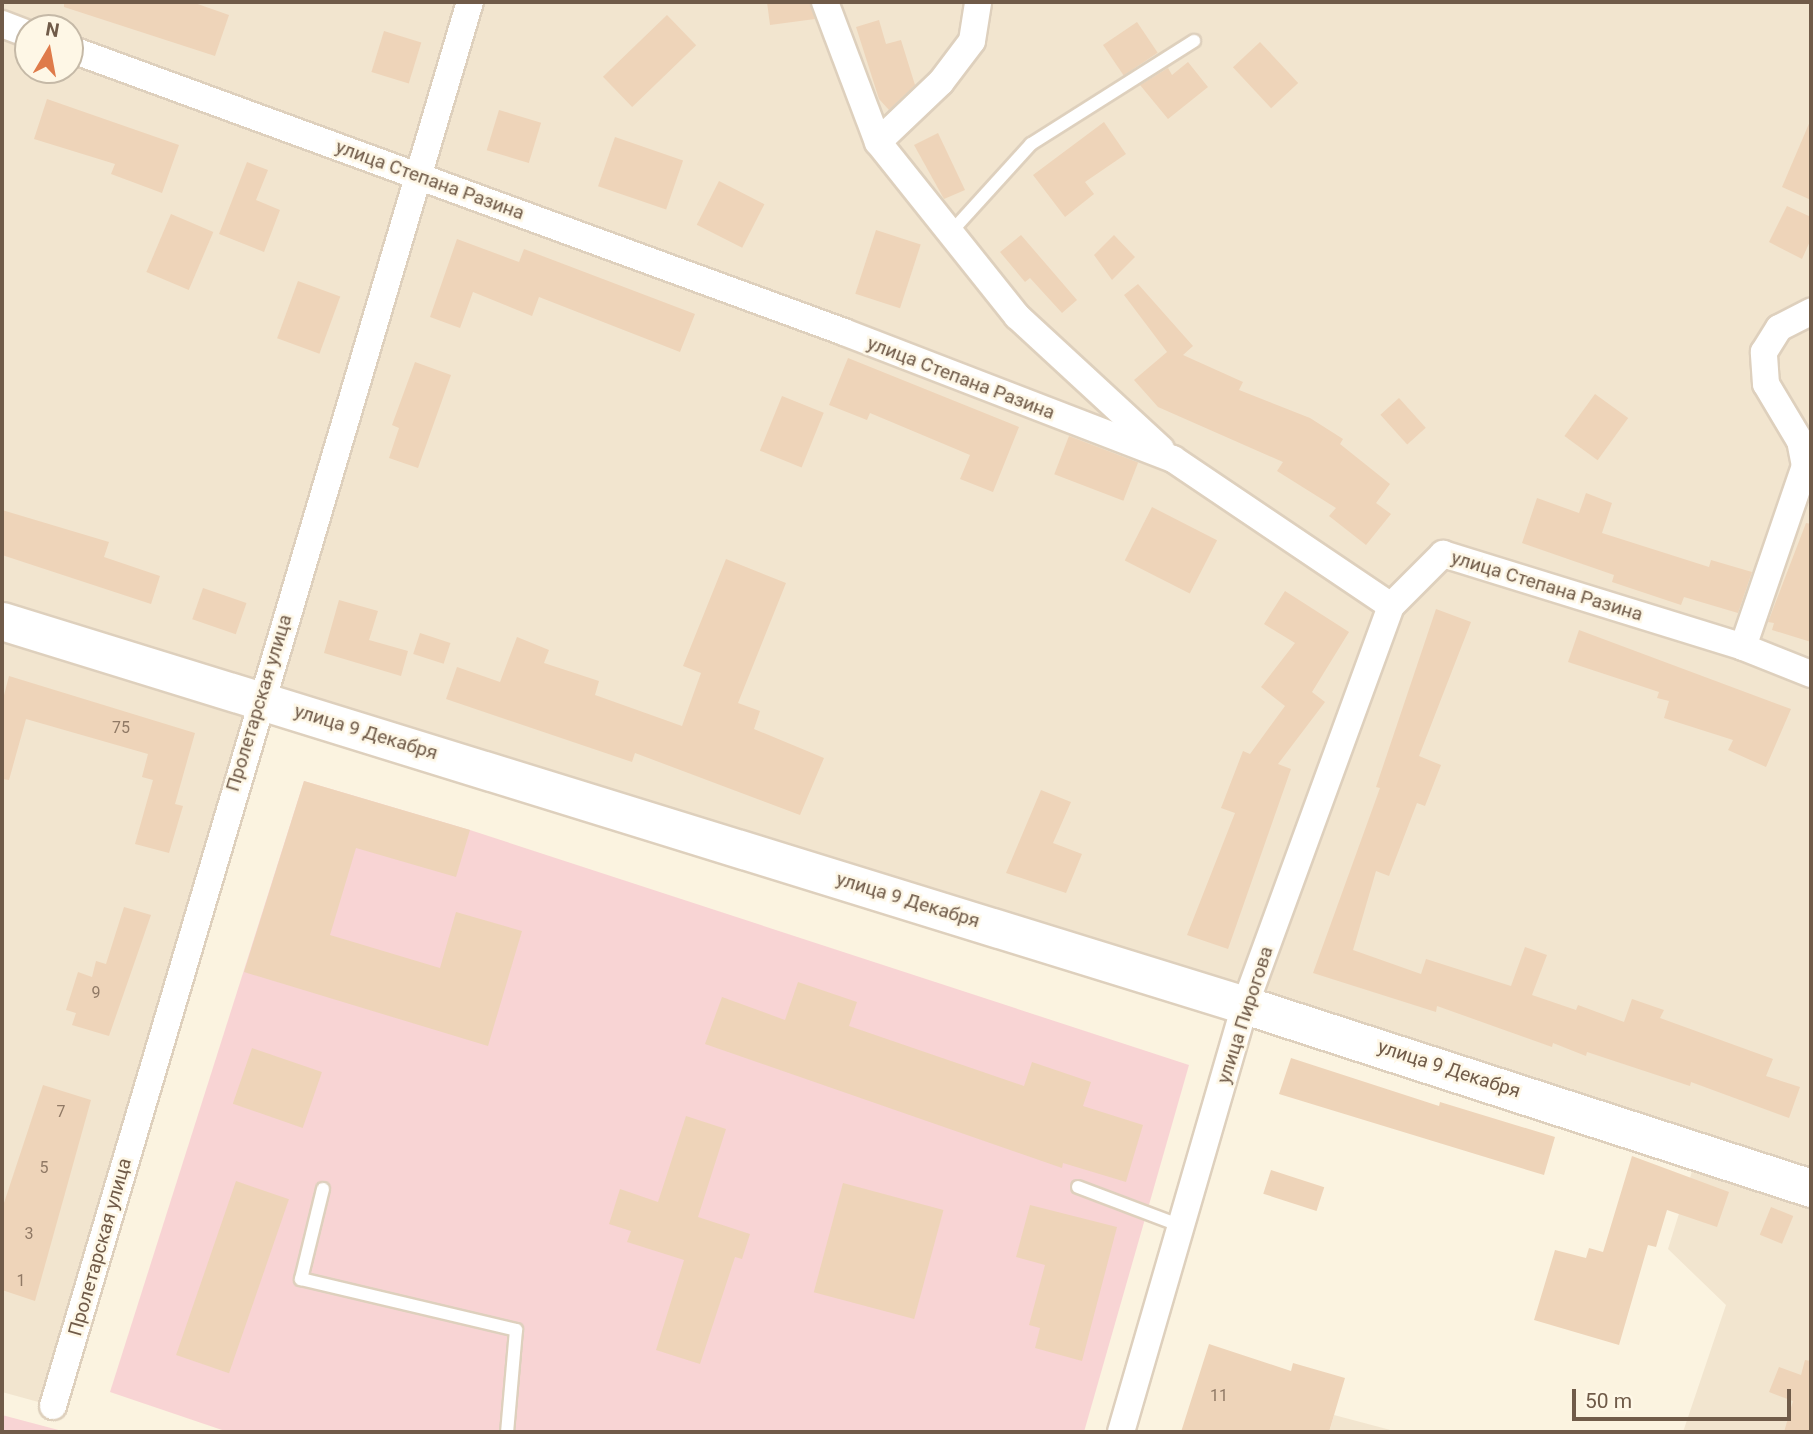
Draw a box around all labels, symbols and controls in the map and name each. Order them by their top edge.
north arrow [14,14,84,84]
text: N [44,17,61,42]
street label: улица Степана Разина [333,135,527,225]
street label: улица Степана Разина [864,332,1058,424]
street label: улица Степана Разина [1448,546,1646,626]
street label: Пролетарская улица [221,612,297,794]
street label: улица 9 Декабря [292,699,440,765]
house number: 75 [112,718,130,738]
street label: улица 9 Декабря [834,867,982,933]
street label: улица Пирогова [1212,944,1278,1086]
house number: 9 [92,983,100,1003]
street label: улица 9 Декабря [1375,1035,1523,1103]
house number: 7 [57,1102,65,1122]
street label: Пролетарская улица [64,1156,136,1338]
house number: 5 [40,1158,48,1178]
house number: 3 [25,1224,33,1244]
house number: 1 [17,1271,25,1291]
scale bar [1575,1374,1794,1418]
house number: 11 [1210,1386,1228,1406]
text: 50 m [1585,1389,1632,1413]

